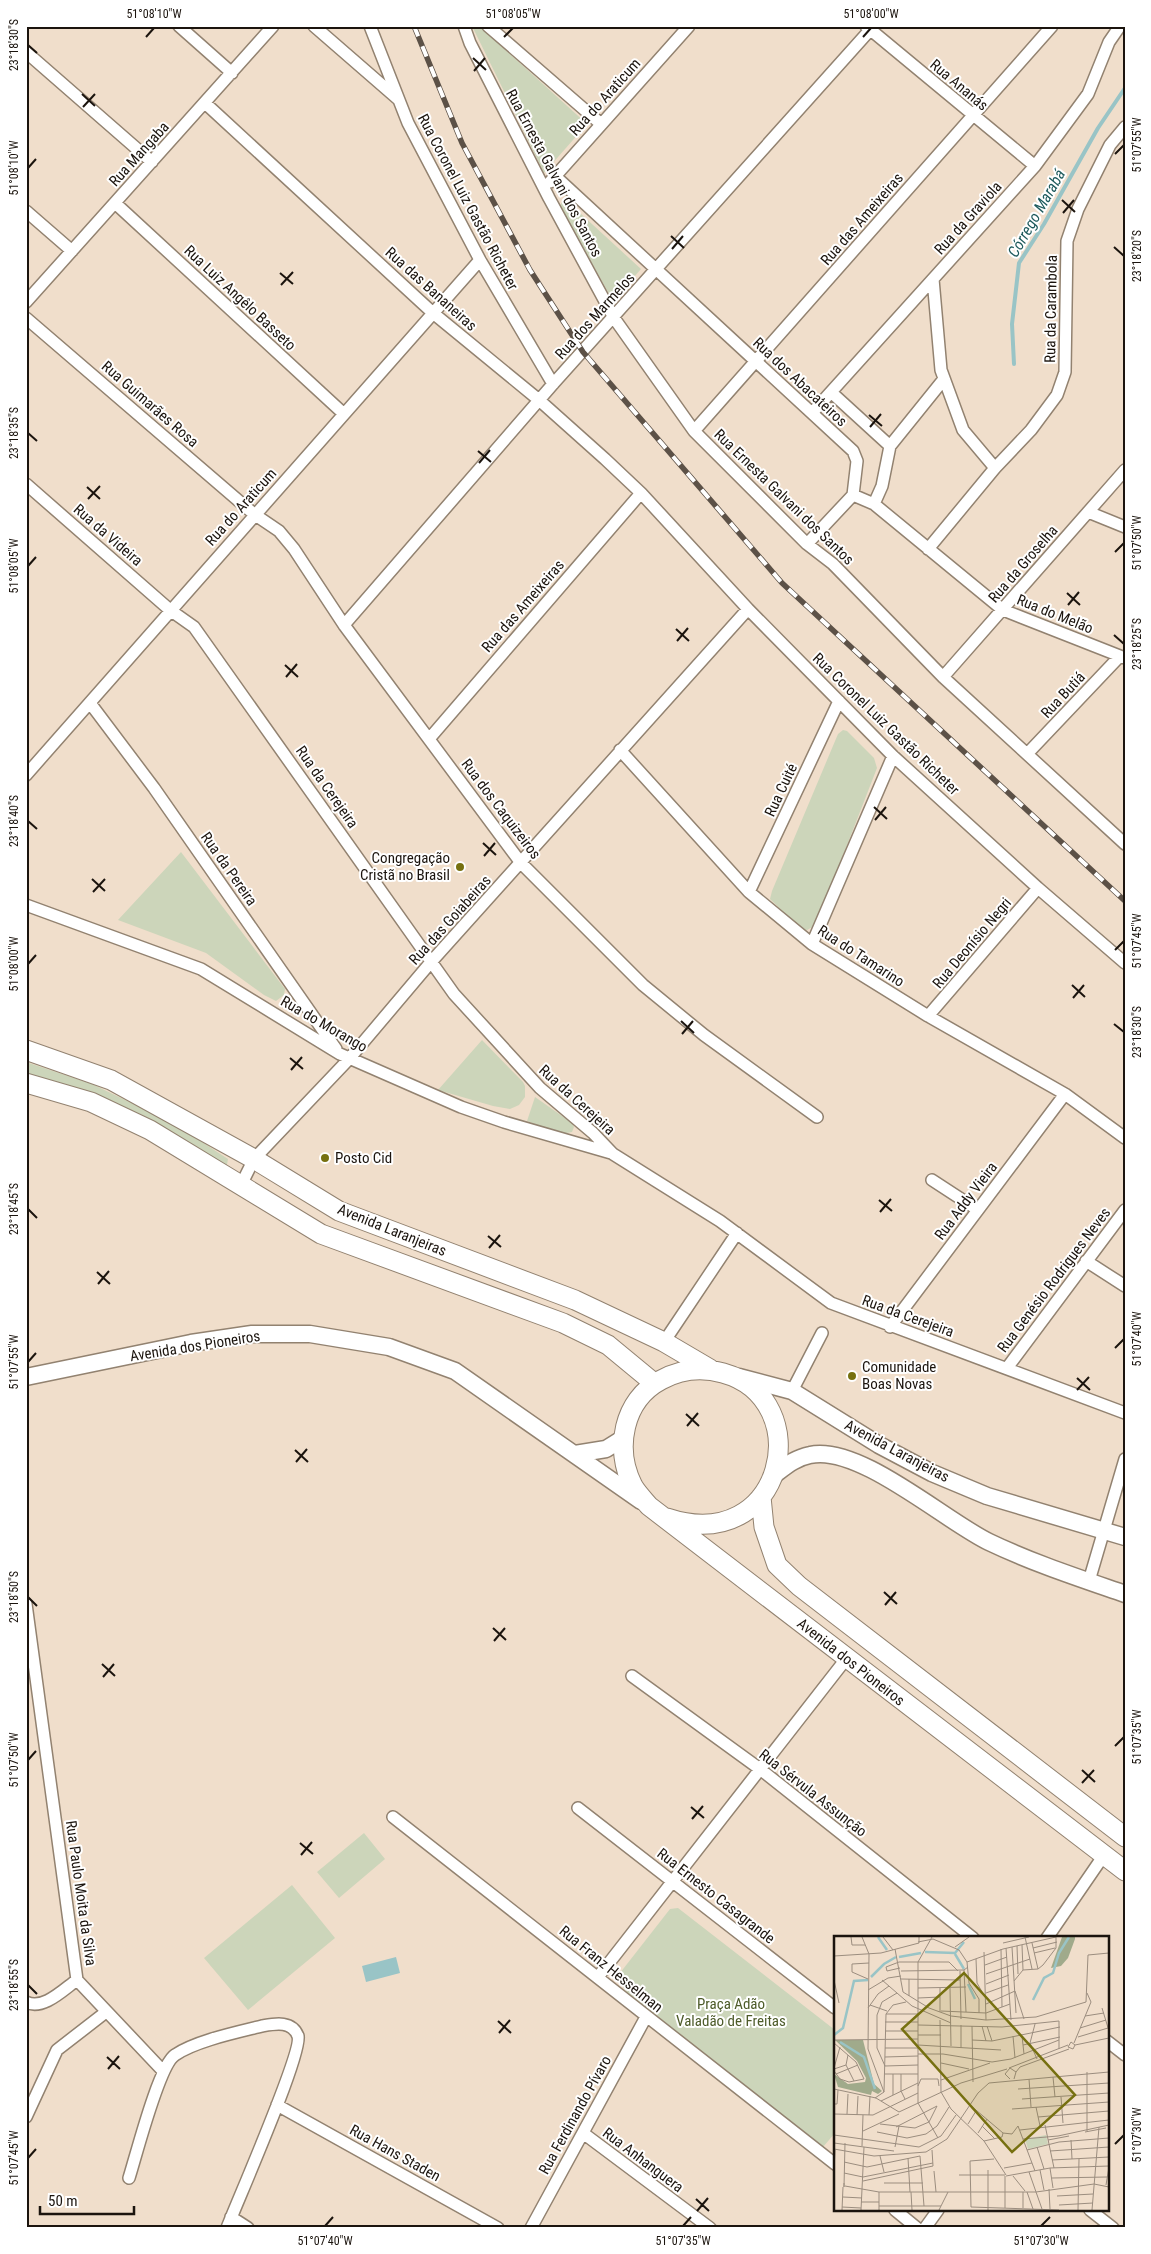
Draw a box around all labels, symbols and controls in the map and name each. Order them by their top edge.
text: 51°08'10"W [126,7,182,21]
text: 51°08'05"W [485,7,541,21]
text: 51°08'00"W [843,7,899,21]
text: 23°18'30"S [7,19,21,71]
street label: Rua do Araticum [566,55,644,139]
street label: Rua Ananás [926,56,992,115]
street label: Rua Ernesta Galvani dos Santos [502,86,606,260]
street label: Rua Coronel Luiz Gastão Richeter [414,111,522,293]
text: 51°07'55"W [1130,117,1144,173]
street label: Rua Mangaba [105,118,173,190]
text: 51°08'10"W [7,140,21,196]
water label: Córrego Marabá [1004,165,1070,261]
street label: Rua das Ameixeiras [817,169,907,269]
street label: Rua da Graviola [930,178,1006,258]
text: 23°18'20"S [1130,230,1144,282]
street label: Rua Luiz Angêlo Basseto [180,242,300,354]
street label: Rua das Bananeiras [382,243,480,335]
street label: Rua da Carambola [1041,255,1061,363]
street label: Rua dos Marmelos [551,269,639,363]
street label: Rua dos Abacateiros [749,334,851,430]
street label: Rua Guimarães Rosa [98,357,202,451]
text: 23°18'35"S [7,407,21,459]
street label: Rua Ernesta Galvani dos Santos [710,425,858,569]
street label: Rua do Araticum [202,465,280,549]
street label: Rua da Videira [70,500,146,570]
text: 51°07'50"W [1130,515,1144,571]
street label: Rua da Groselha [985,522,1061,606]
text: 51°08'05"W [7,538,21,594]
street label: Rua das Ameixeiras [478,556,568,656]
street label: Rua do Melão [1014,591,1096,637]
text: 23°18'25"S [1130,618,1144,670]
street label: Rua Coronel Luiz Gastão Richeter [809,649,963,799]
street label: Rua Butiá [1037,668,1089,722]
street label: Rua da Cerejeira [292,742,362,832]
street label: Rua dos Caquizeiros [457,755,545,863]
street label: Rua Cuité [761,761,801,819]
text: 23°18'40"S [7,795,21,847]
street label: Rua da Pereira [197,829,261,909]
place label: Congregação Cristã no Brasil [360,849,450,884]
marker: Congregação Cristã no Brasil [454,861,466,873]
street label: Rua das Goiabeiras [405,872,495,968]
street label: Rua Deonísio Negri [929,894,1015,992]
text: 51°07'45"W [1130,913,1144,969]
street label: Rua do Tamarino [814,921,908,991]
text: 51°08'00"W [7,936,21,992]
street label: Rua do Morango [278,992,370,1056]
text: 23°18'30"S [1130,1006,1144,1058]
street label: Rua da Cerejeira [535,1061,619,1139]
place label: Posto Cid [335,1149,392,1167]
marker: Posto Cid [319,1152,331,1164]
street label: Rua Addy Vieira [931,1159,1001,1243]
text: 23°18'45"S [7,1183,21,1235]
street label: Avenida Laranjeiras [335,1200,449,1260]
street label: Rua Genésio Rodrigues Neves [994,1204,1114,1356]
street label: Rua da Cerejeira [860,1291,956,1341]
text: 51°07'40"W [1130,1311,1144,1367]
street label: Avenida dos Pioneiros [129,1327,261,1365]
text: 51°07'55"W [7,1334,21,1390]
place label: Comunidade Boas Novas [862,1358,936,1393]
marker: Comunidade Boas Novas [846,1370,858,1382]
street label: Avenida Laranjeiras [842,1416,952,1486]
text: 23°18'50"S [7,1571,21,1623]
street label: Avenida dos Pioneiros [794,1614,908,1710]
text: 51°07'35"W [1130,1709,1144,1765]
text: 51°07'50"W [7,1732,21,1788]
street label: Rua Sérvula Assunção [756,1745,870,1841]
street label: Rua Paulo Moita da Silva [62,1819,100,1967]
street label: Rua Ernesto Casagrande [653,1844,779,1948]
street label: Rua Franz Hesselman [556,1922,666,2016]
inset map [834,1936,1108,2212]
text: 23°18'55"S [7,1959,21,2011]
park label: Praça Adão Valadão de Freitas [676,1995,786,2030]
street label: Rua Ferdinando Pívaro [535,2053,615,2177]
text: 51°07'30"W [1130,2107,1144,2163]
street label: Rua Hans Staden [346,2121,444,2185]
street label: Rua Anhanguera [599,2124,687,2196]
text: 51°07'45"W [7,2130,21,2186]
scale bar [40,2184,134,2216]
text: 50 m [48,2192,78,2210]
text: 51°07'40"W [297,2234,353,2248]
text: 51°07'35"W [655,2234,711,2248]
text: 51°07'30"W [1013,2234,1069,2248]

